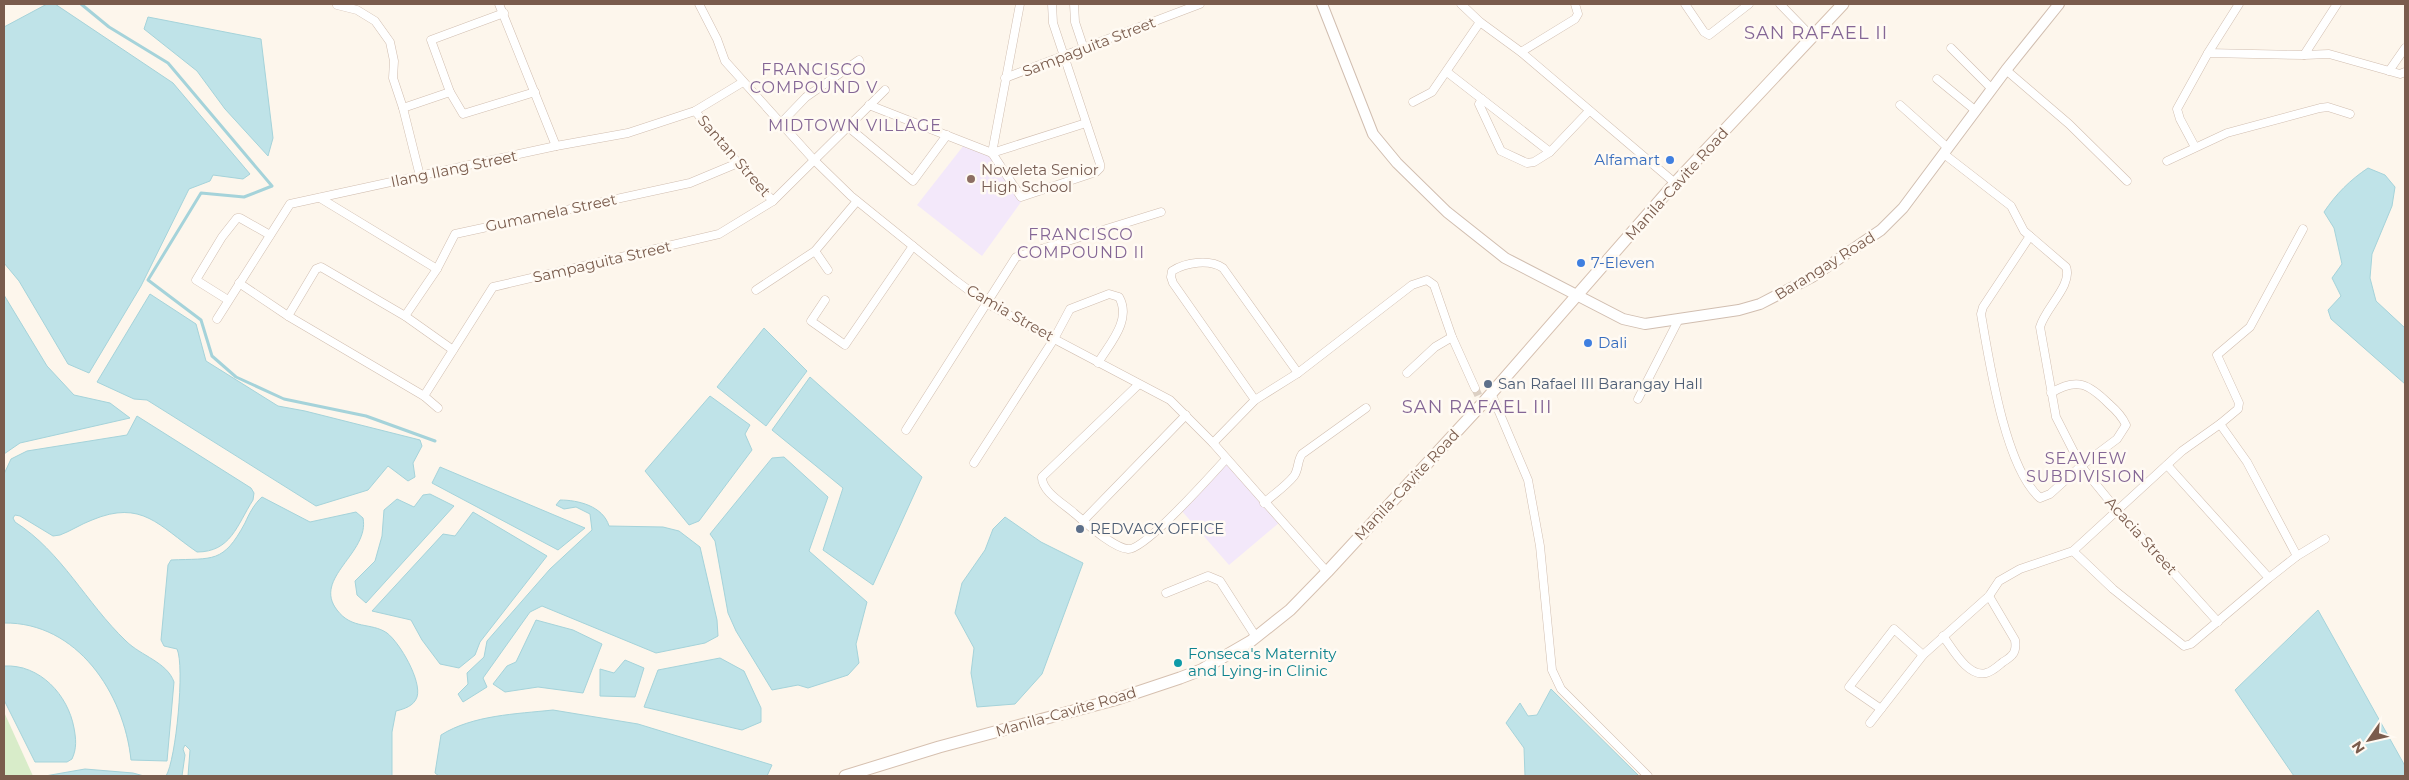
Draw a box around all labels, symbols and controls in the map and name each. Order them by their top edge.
street label: Sampaguita Street [1020,12,1158,81]
district label: SAN RAFAEL II [1744,22,1888,44]
district label: FRANCISCO COMPOUND V [750,60,878,97]
street label: Santan Street [694,111,775,201]
district label: MIDTOWN VILLAGE [768,116,942,135]
street label: Manila-Cavite Road [1621,123,1732,244]
street label: Ilang Ilang Street [389,146,519,191]
place label: Alfamart [1594,150,1660,169]
marker: Alfamart [1664,154,1676,166]
place label: Noveleta Senior High School [981,160,1099,196]
marker: Noveleta Senior High School [965,173,977,185]
street label: Gumamela Street [484,189,618,236]
district label: FRANCISCO COMPOUND II [1017,225,1145,262]
street label: Barangay Road [1771,227,1878,304]
street label: Sampaguita Street [531,236,673,287]
place label: 7-Eleven [1591,253,1655,272]
marker: 7-Eleven [1575,257,1587,269]
street label: Camia Street [963,280,1057,345]
place label: Dali [1598,333,1627,352]
marker: Dali [1582,337,1594,349]
place label: San Rafael III Barangay Hall [1498,374,1703,393]
marker: San Rafael III Barangay Hall [1482,378,1494,390]
district label: SAN RAFAEL III [1402,396,1552,418]
street label: Manila-Cavite Road [1350,425,1463,544]
district label: SEAVIEW SUBDIVISION [2026,449,2146,486]
street label: Acacia Street [2101,493,2181,579]
place label: REDVACX OFFICE [1090,519,1224,538]
marker: REDVACX OFFICE [1074,523,1086,535]
place label: Fonseca's Maternity and Lying-in Clinic [1188,644,1337,680]
marker: Fonseca's Maternity and Lying-in Clinic [1172,657,1184,669]
street label: Manila-Cavite Road [993,682,1138,741]
north arrow [2344,715,2394,765]
text: N [2348,738,2369,757]

